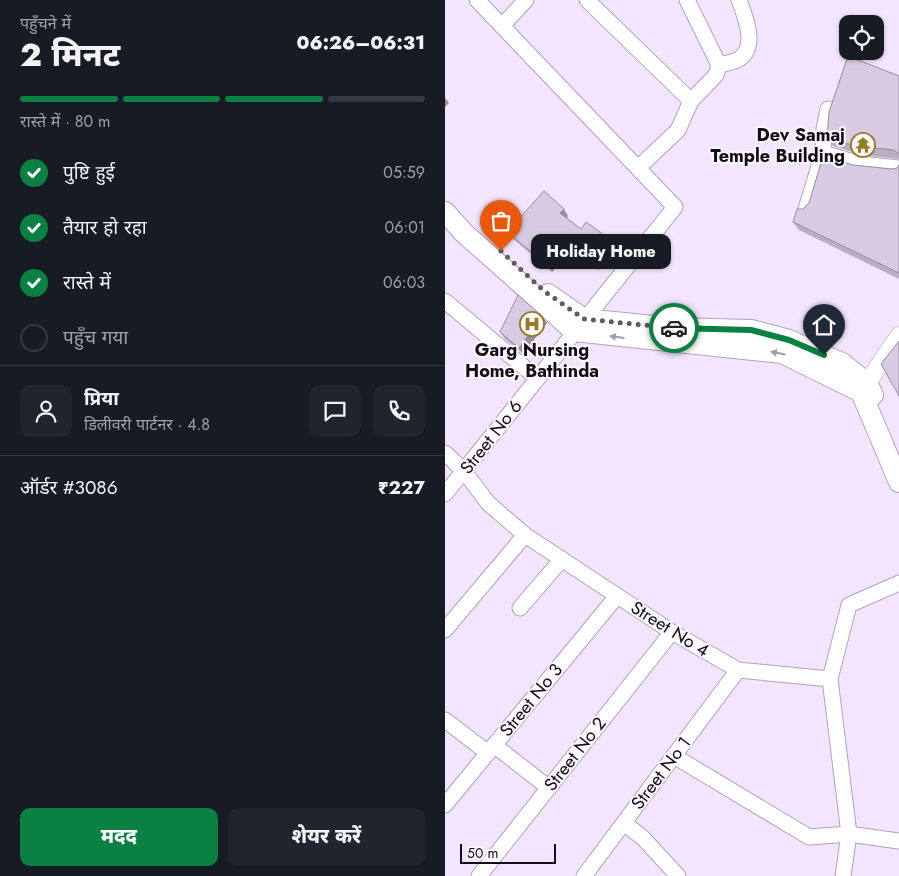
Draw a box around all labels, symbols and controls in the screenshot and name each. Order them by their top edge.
text: पहुँचने में [20,12,71,35]
map controls [839,15,884,60]
button: locate [839,15,884,60]
text: 06:26–06:31 [297,29,425,56]
text: 2 मिनट [20,32,120,78]
text: रास्ते में · 80 m [20,110,110,133]
place label: Dev Samaj Temple Building [710,122,845,169]
temple icon: Dev Samaj Temple Building [850,132,876,158]
icon: check [20,159,48,187]
text: पुष्टि हुई [63,159,115,186]
text: 05:59 [383,161,425,184]
pin [480,200,522,251]
icon: bag [487,207,515,235]
icon: check [20,214,48,242]
text: तैयार हो रहा [63,214,147,241]
text: 06:01 [385,216,425,239]
callout: Holiday Home [531,234,671,268]
text: Holiday Home [546,240,656,263]
icon: check [20,269,48,297]
text: रास्ते में [63,269,111,296]
text: 06:03 [383,271,425,294]
courier [649,303,699,353]
pin [803,304,845,355]
hospital icon: Garg Nursing Home, Bathinda [519,311,545,337]
icon: home [810,311,838,339]
icon: car [660,314,688,342]
text: पहुँच गया [63,324,128,351]
one-way arrow [609,333,625,341]
place label: Garg Nursing Home, Bathinda [465,337,599,384]
one-way arrow [770,349,786,357]
button: person [20,385,72,437]
text: प्रिया [84,385,119,412]
button: chat [309,385,361,437]
button: phone [373,385,425,437]
street label: Street No 6 [454,394,528,480]
text: डिलीवरी पार्टनर · 4.8 [84,413,210,436]
text: ऑर्डर #3086 [20,474,118,501]
text: ₹227 [378,474,425,501]
street label: Street No 4 [626,595,714,663]
street label: Street No 3 [493,658,569,742]
street label: Street No 2 [538,711,612,797]
street label: Street No 1 [625,731,697,815]
button: मदद [20,808,218,866]
button: शेयर करें [228,808,425,866]
scale bar [460,841,556,864]
text: 50 m [467,843,498,863]

